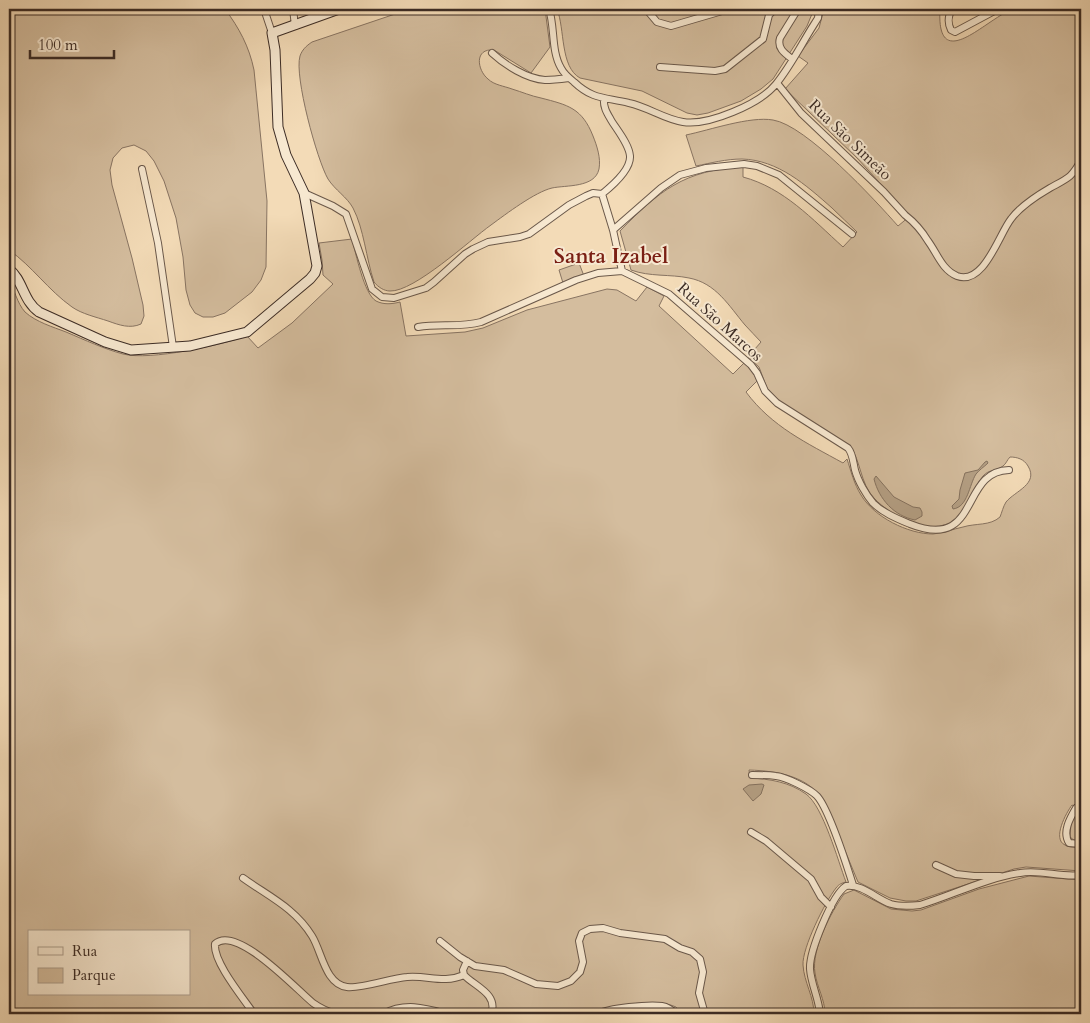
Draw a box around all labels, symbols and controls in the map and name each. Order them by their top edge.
scale bar [30,28,114,60]
text: 100 m [38,35,78,55]
street label: Rua São Simeão [804,95,897,186]
district label: Santa Izabel [554,242,668,271]
street label: Rua São Marcos [672,278,768,366]
legend [28,930,190,996]
text: Rua [72,941,98,961]
text: Parque [72,965,116,985]

